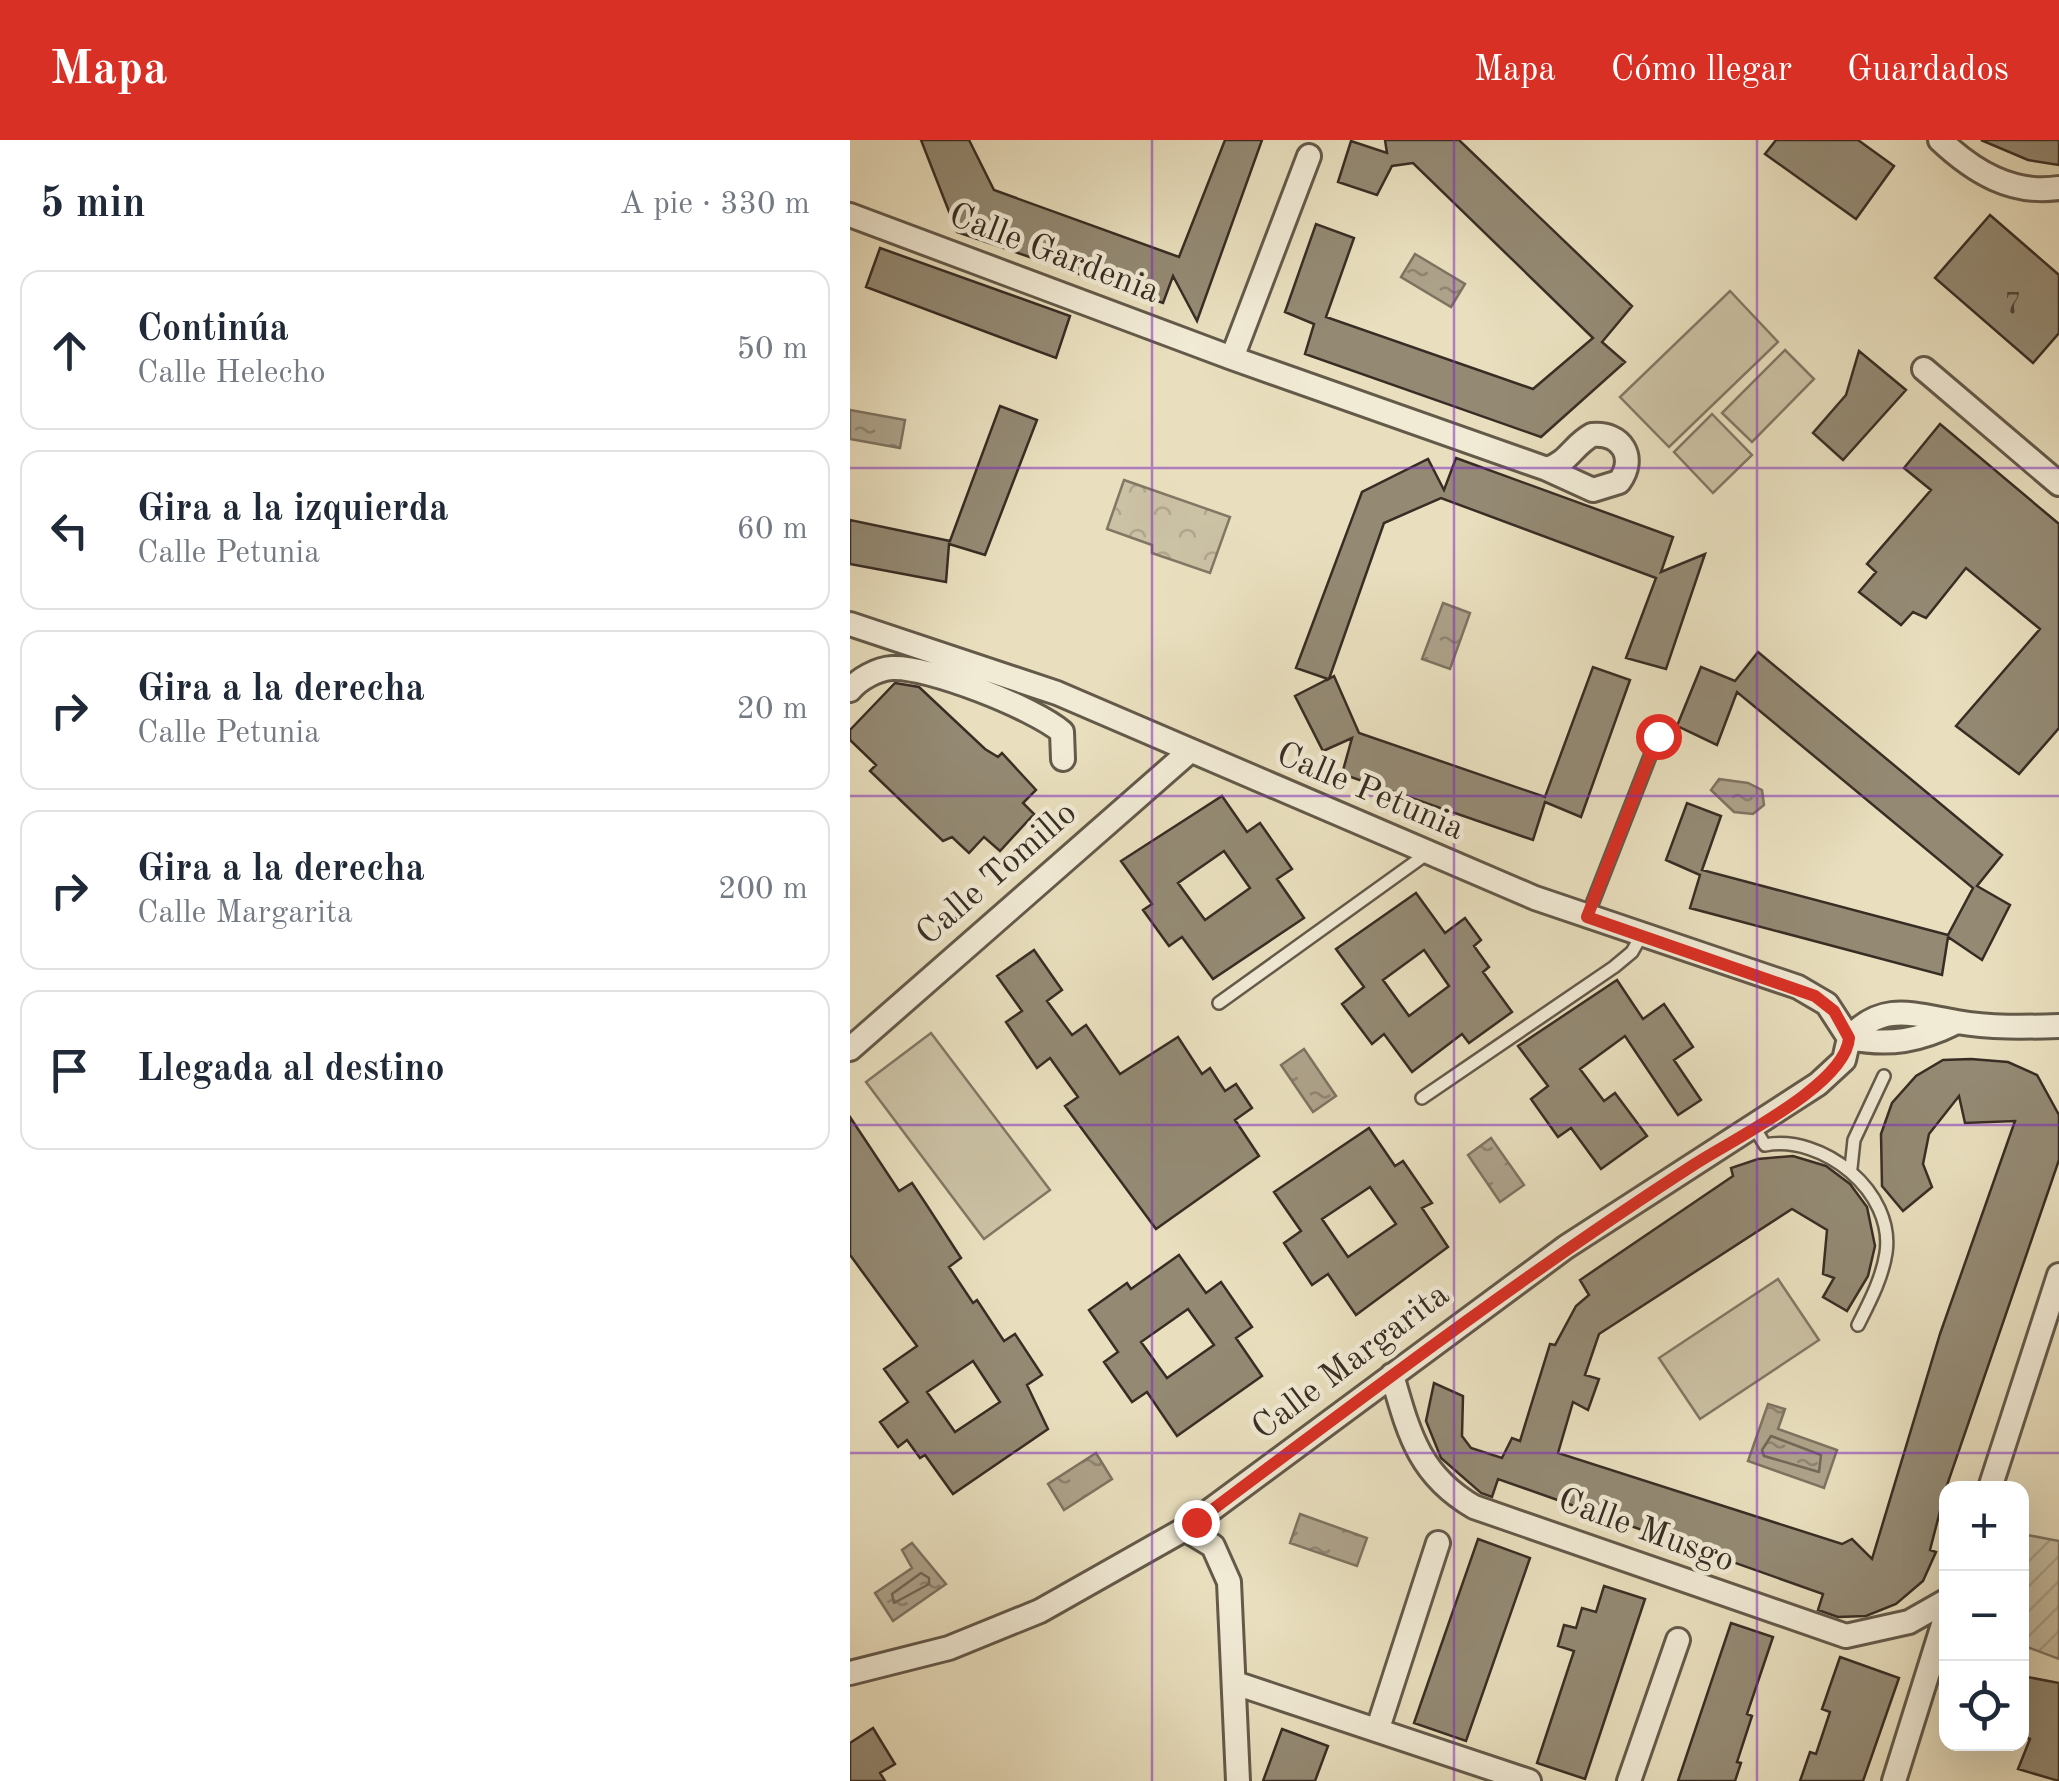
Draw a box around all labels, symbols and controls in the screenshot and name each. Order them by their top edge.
text: Mapa [50,46,168,94]
text: Mapa [1474,53,1556,88]
text: Cómo llegar [1611,53,1792,88]
text: Guardados [1847,53,2009,88]
text: 5 min [40,184,146,226]
text: A pie · 330 m [620,189,810,221]
street label: Calle Gardenia [944,198,1164,310]
house number: 7 [2004,290,2022,320]
text: Continúa [137,311,289,349]
icon: ahead [42,323,97,378]
text: 50 m [737,334,808,366]
text: Calle Helecho [137,358,326,390]
text: Gira a la izquierda [137,491,449,529]
icon: left [42,503,97,558]
text: 60 m [737,514,808,546]
text: Calle Petunia [137,538,320,570]
text: Gira a la derecha [137,671,425,709]
icon: right [42,683,97,738]
text: 20 m [737,694,808,726]
route start [1636,714,1682,760]
text: Calle Petunia [137,718,320,750]
street label: Calle Petunia [1271,737,1469,847]
street label: Calle Tomillo [910,796,1084,952]
text: Gira a la derecha [137,851,425,889]
icon: right [42,863,97,918]
text: 200 m [718,874,808,906]
text: Calle Margarita [137,898,353,930]
icon: arrive [42,1043,97,1098]
text: Llegada al destino [137,1051,445,1089]
street label: Calle Margarita [1246,1277,1456,1447]
map controls [1939,1481,2029,1751]
button: + [1939,1481,2029,1571]
street label: Calle Musgo [1553,1483,1739,1579]
route end [1174,1500,1220,1546]
button: − [1939,1571,2029,1661]
button: locate [1939,1661,2029,1751]

